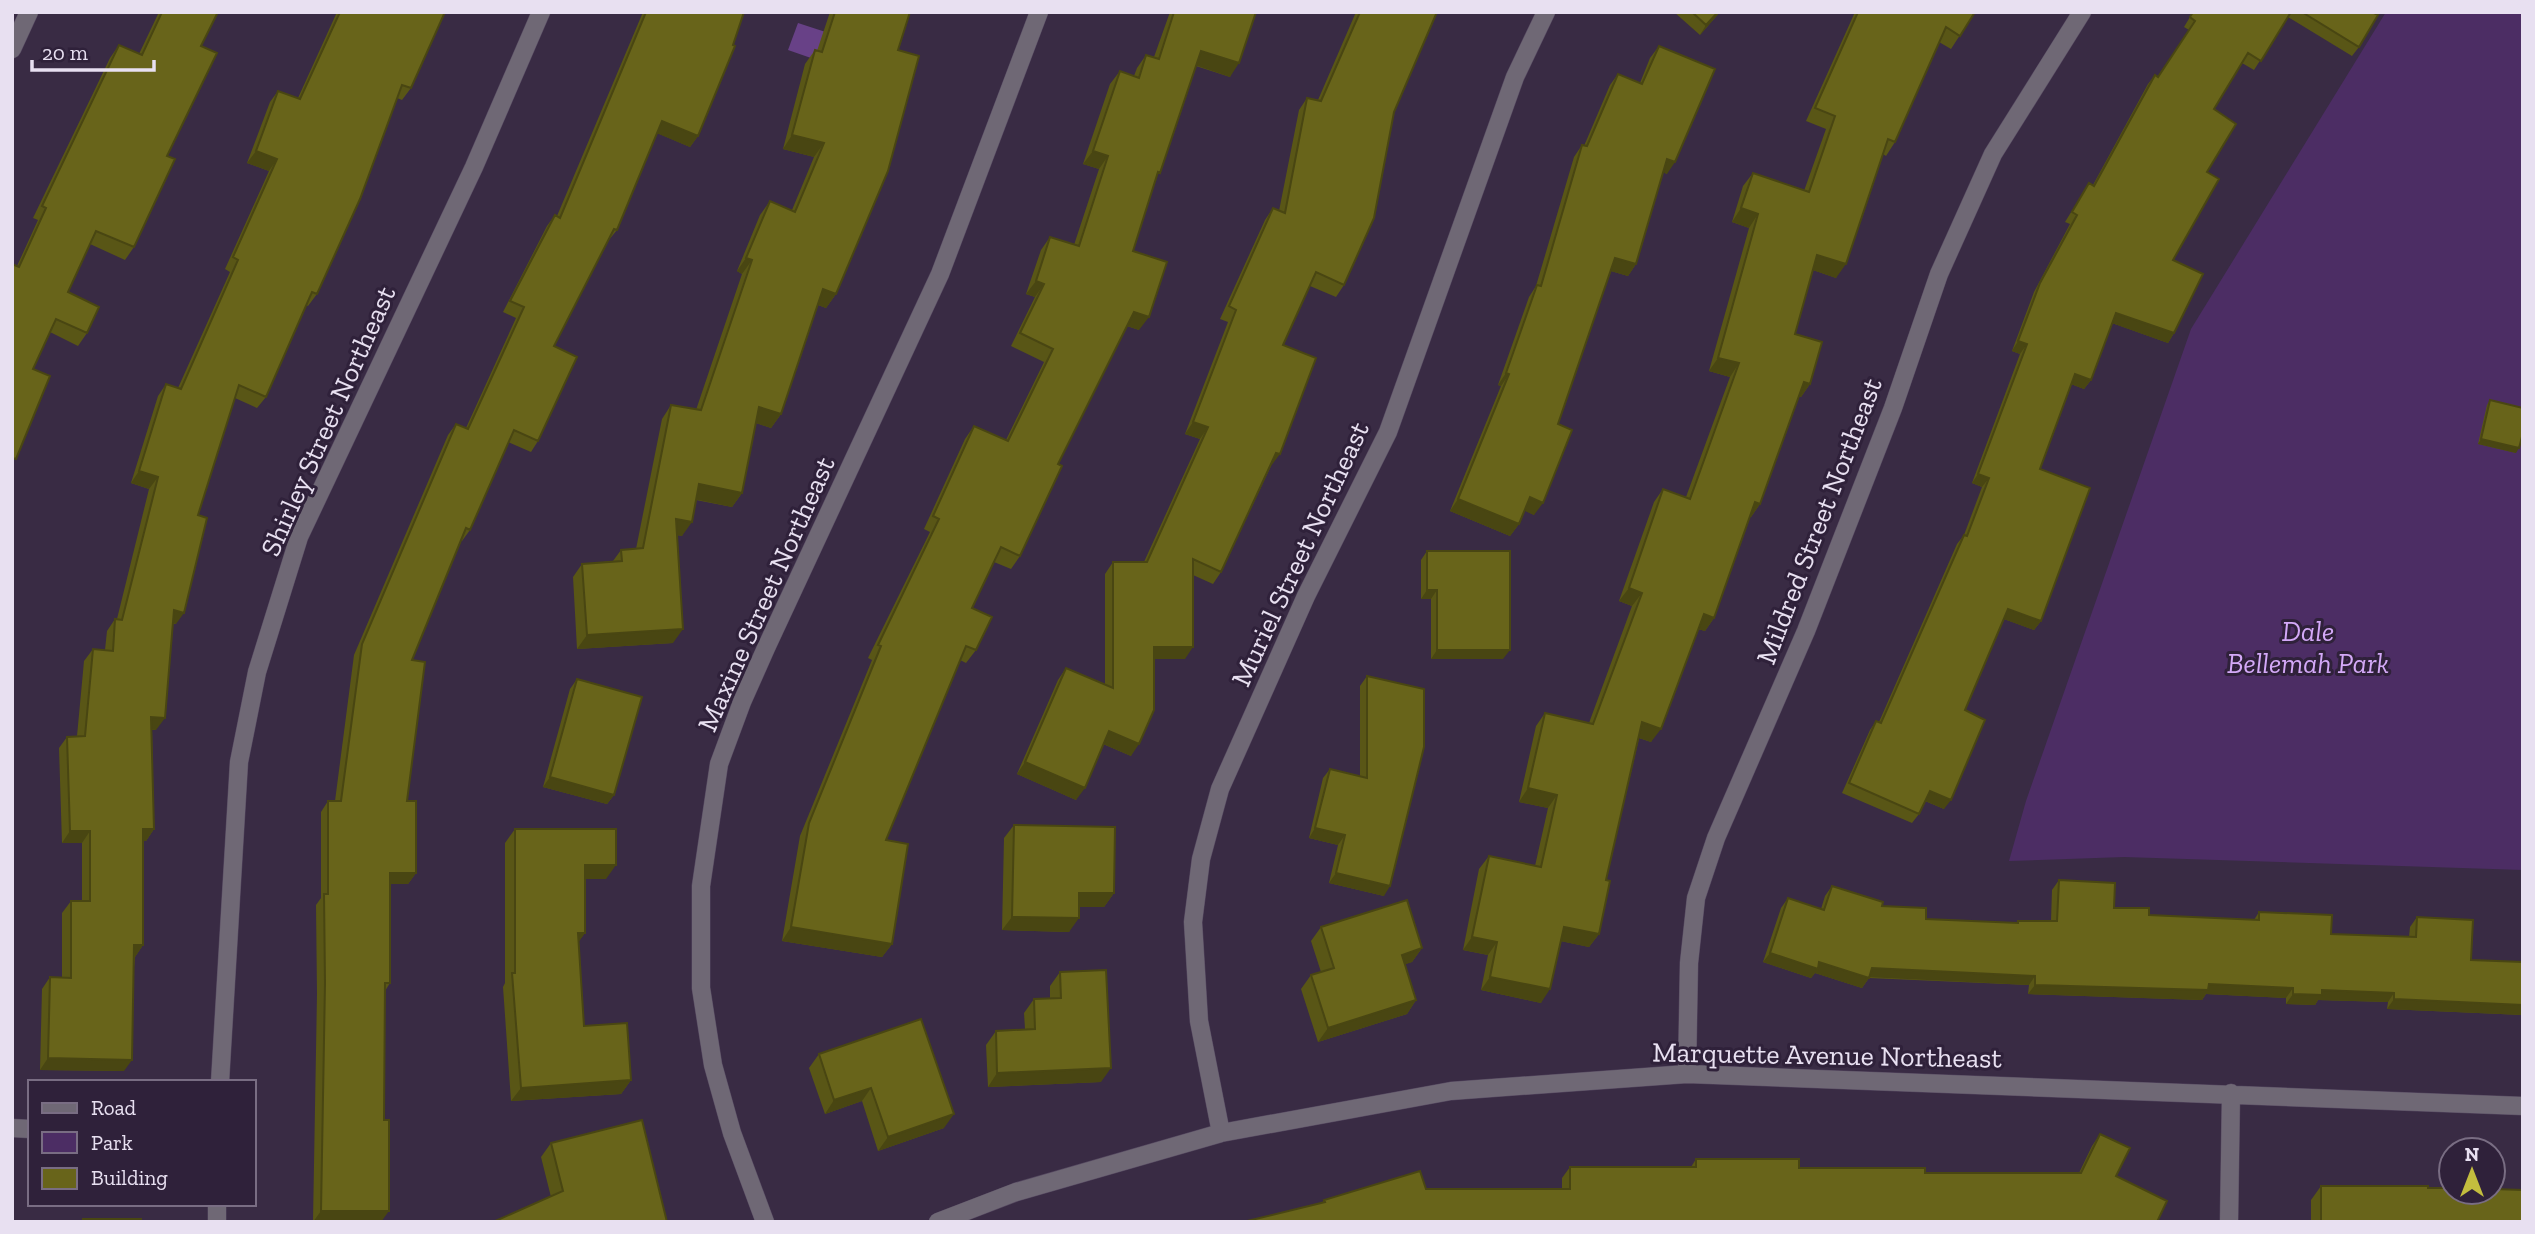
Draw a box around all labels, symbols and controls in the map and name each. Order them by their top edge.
scale bar [32,28,154,72]
text: 20 m [42,40,88,65]
street label: Shirley Street Northeast [254,280,403,561]
street label: Mildred Street Northeast [1749,373,1889,669]
street label: Muriel Street Northeast [1224,416,1376,692]
street label: Maxine Street Northeast [690,451,842,737]
park label: Dale Bellemah Park [2227,615,2389,680]
street label: Marquette Avenue Northeast [1652,1035,2003,1075]
legend [28,1080,256,1206]
text: Road [91,1095,137,1120]
text: Park [91,1130,133,1155]
north arrow [2437,1136,2507,1206]
text: N [2465,1143,2479,1166]
text: Building [91,1165,168,1190]

